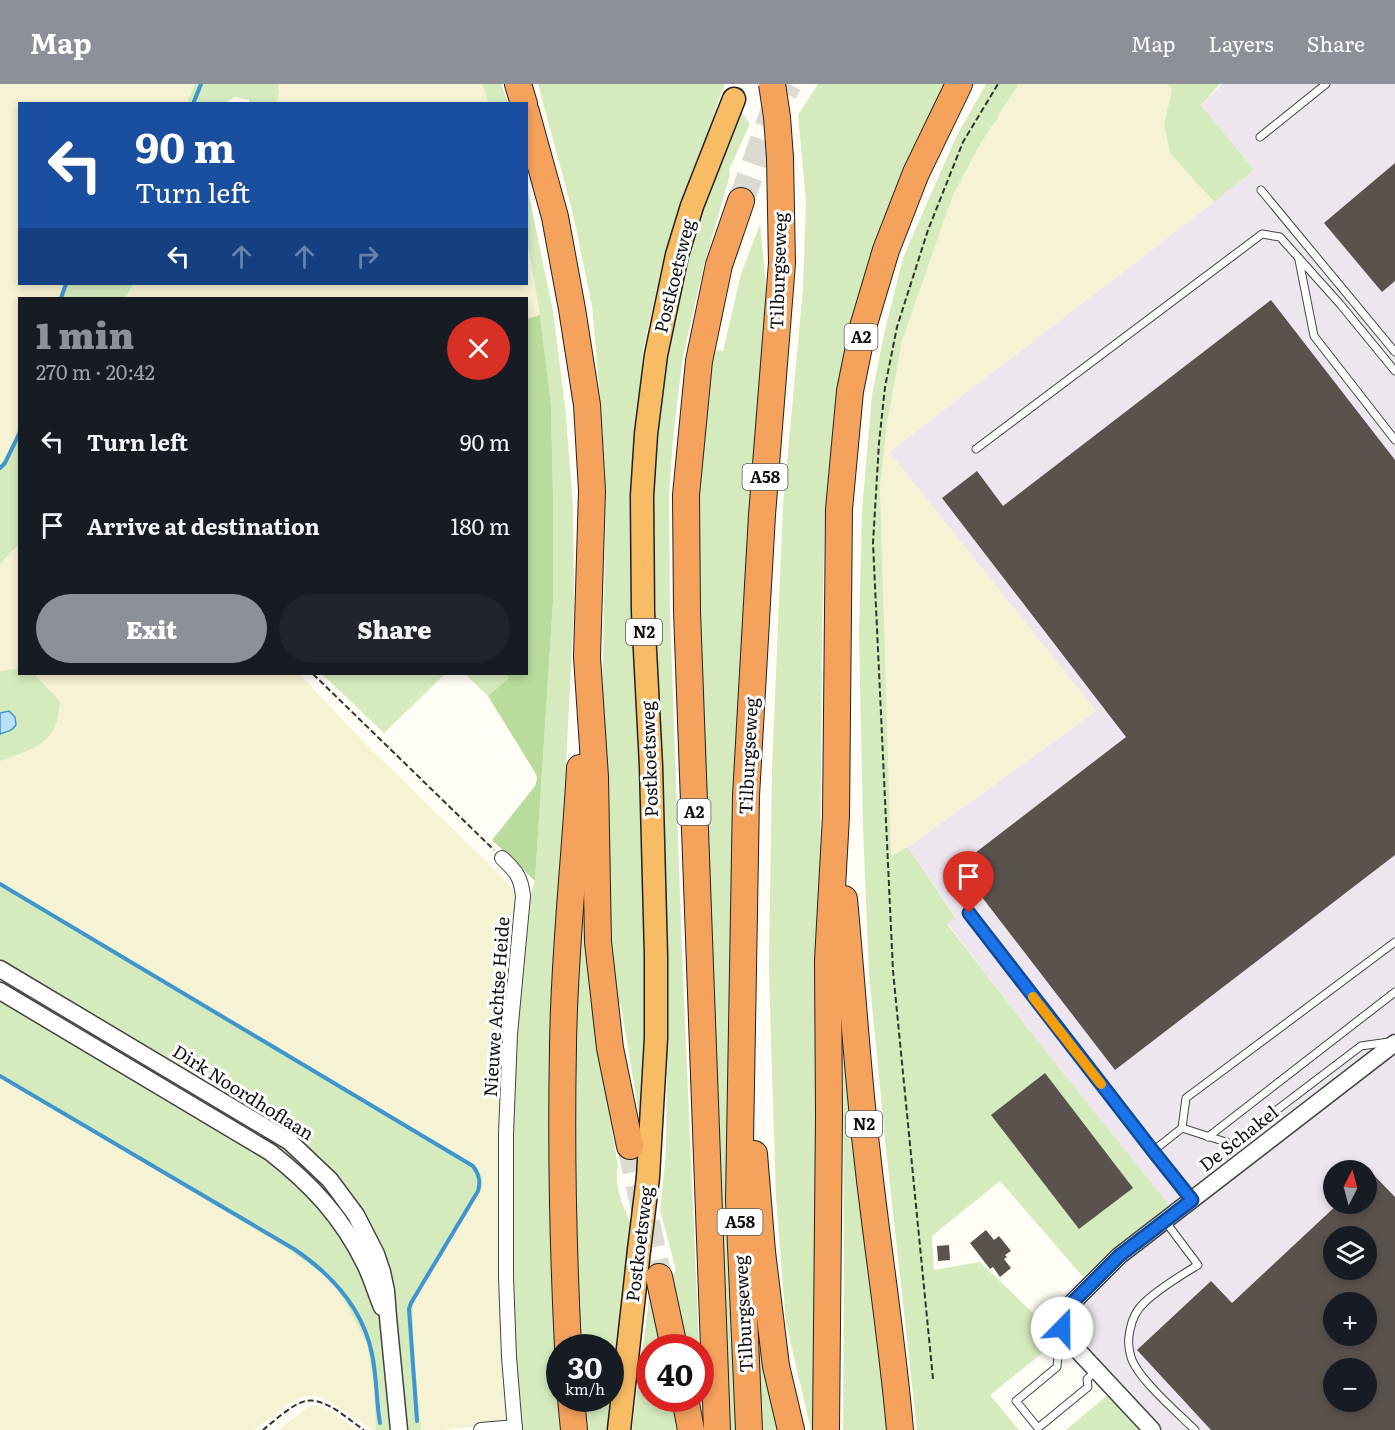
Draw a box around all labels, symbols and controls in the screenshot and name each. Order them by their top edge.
text: Map [30,21,92,63]
text: Map [1131,27,1176,58]
text: Layers [1209,27,1274,58]
text: Share [1307,27,1365,58]
text: 90 m [135,114,235,176]
icon: left [36,126,114,204]
text: Turn left [135,171,250,211]
street label: Tilburgseweg [762,211,793,330]
street label: Postkoetsweg [646,215,701,335]
icon: left [162,240,195,273]
icon: ahead [225,240,258,273]
icon: ahead [288,240,321,273]
icon: right [351,240,384,273]
text: 1 min [36,307,134,360]
button: close [447,317,510,380]
road number: A2 [844,324,878,350]
text: 270 m · 20:42 [36,356,155,386]
icon: left [36,425,69,458]
text: Turn left [87,425,188,458]
text: 90 m [460,425,510,458]
road number: A58 [742,464,788,490]
icon: arrive [36,509,69,542]
text: Arrive at destination [87,509,320,542]
text: 180 m [450,509,510,542]
button: Exit [36,594,267,663]
button: Share [279,594,510,663]
road number: N2 [626,619,662,645]
street label: Tilburgseweg [731,696,764,815]
street label: Postkoetsweg [633,699,664,818]
road number: A2 [678,799,710,825]
pin [943,851,994,913]
icon: arrive [952,860,985,893]
street label: Nieuwe Achtse Heide [476,916,515,1098]
street label: Dirk Noordhoflaan [168,1037,320,1146]
street label: De Schakel [1193,1098,1283,1177]
road number: N2 [846,1111,882,1137]
north arrow [1323,1160,1377,1214]
map controls [1323,1160,1377,1412]
street label: Postkoetsweg [618,1183,659,1303]
road number: A58 [718,1209,762,1235]
button: layers [1323,1226,1377,1280]
street label: Tilburgseweg [726,1254,759,1373]
button: + [1323,1292,1377,1346]
position arrow [1030,1296,1094,1360]
speed limit sign: 40 [636,1334,714,1412]
text: 30 [567,1344,603,1388]
button: − [1323,1358,1377,1412]
text: km/h [565,1377,605,1400]

